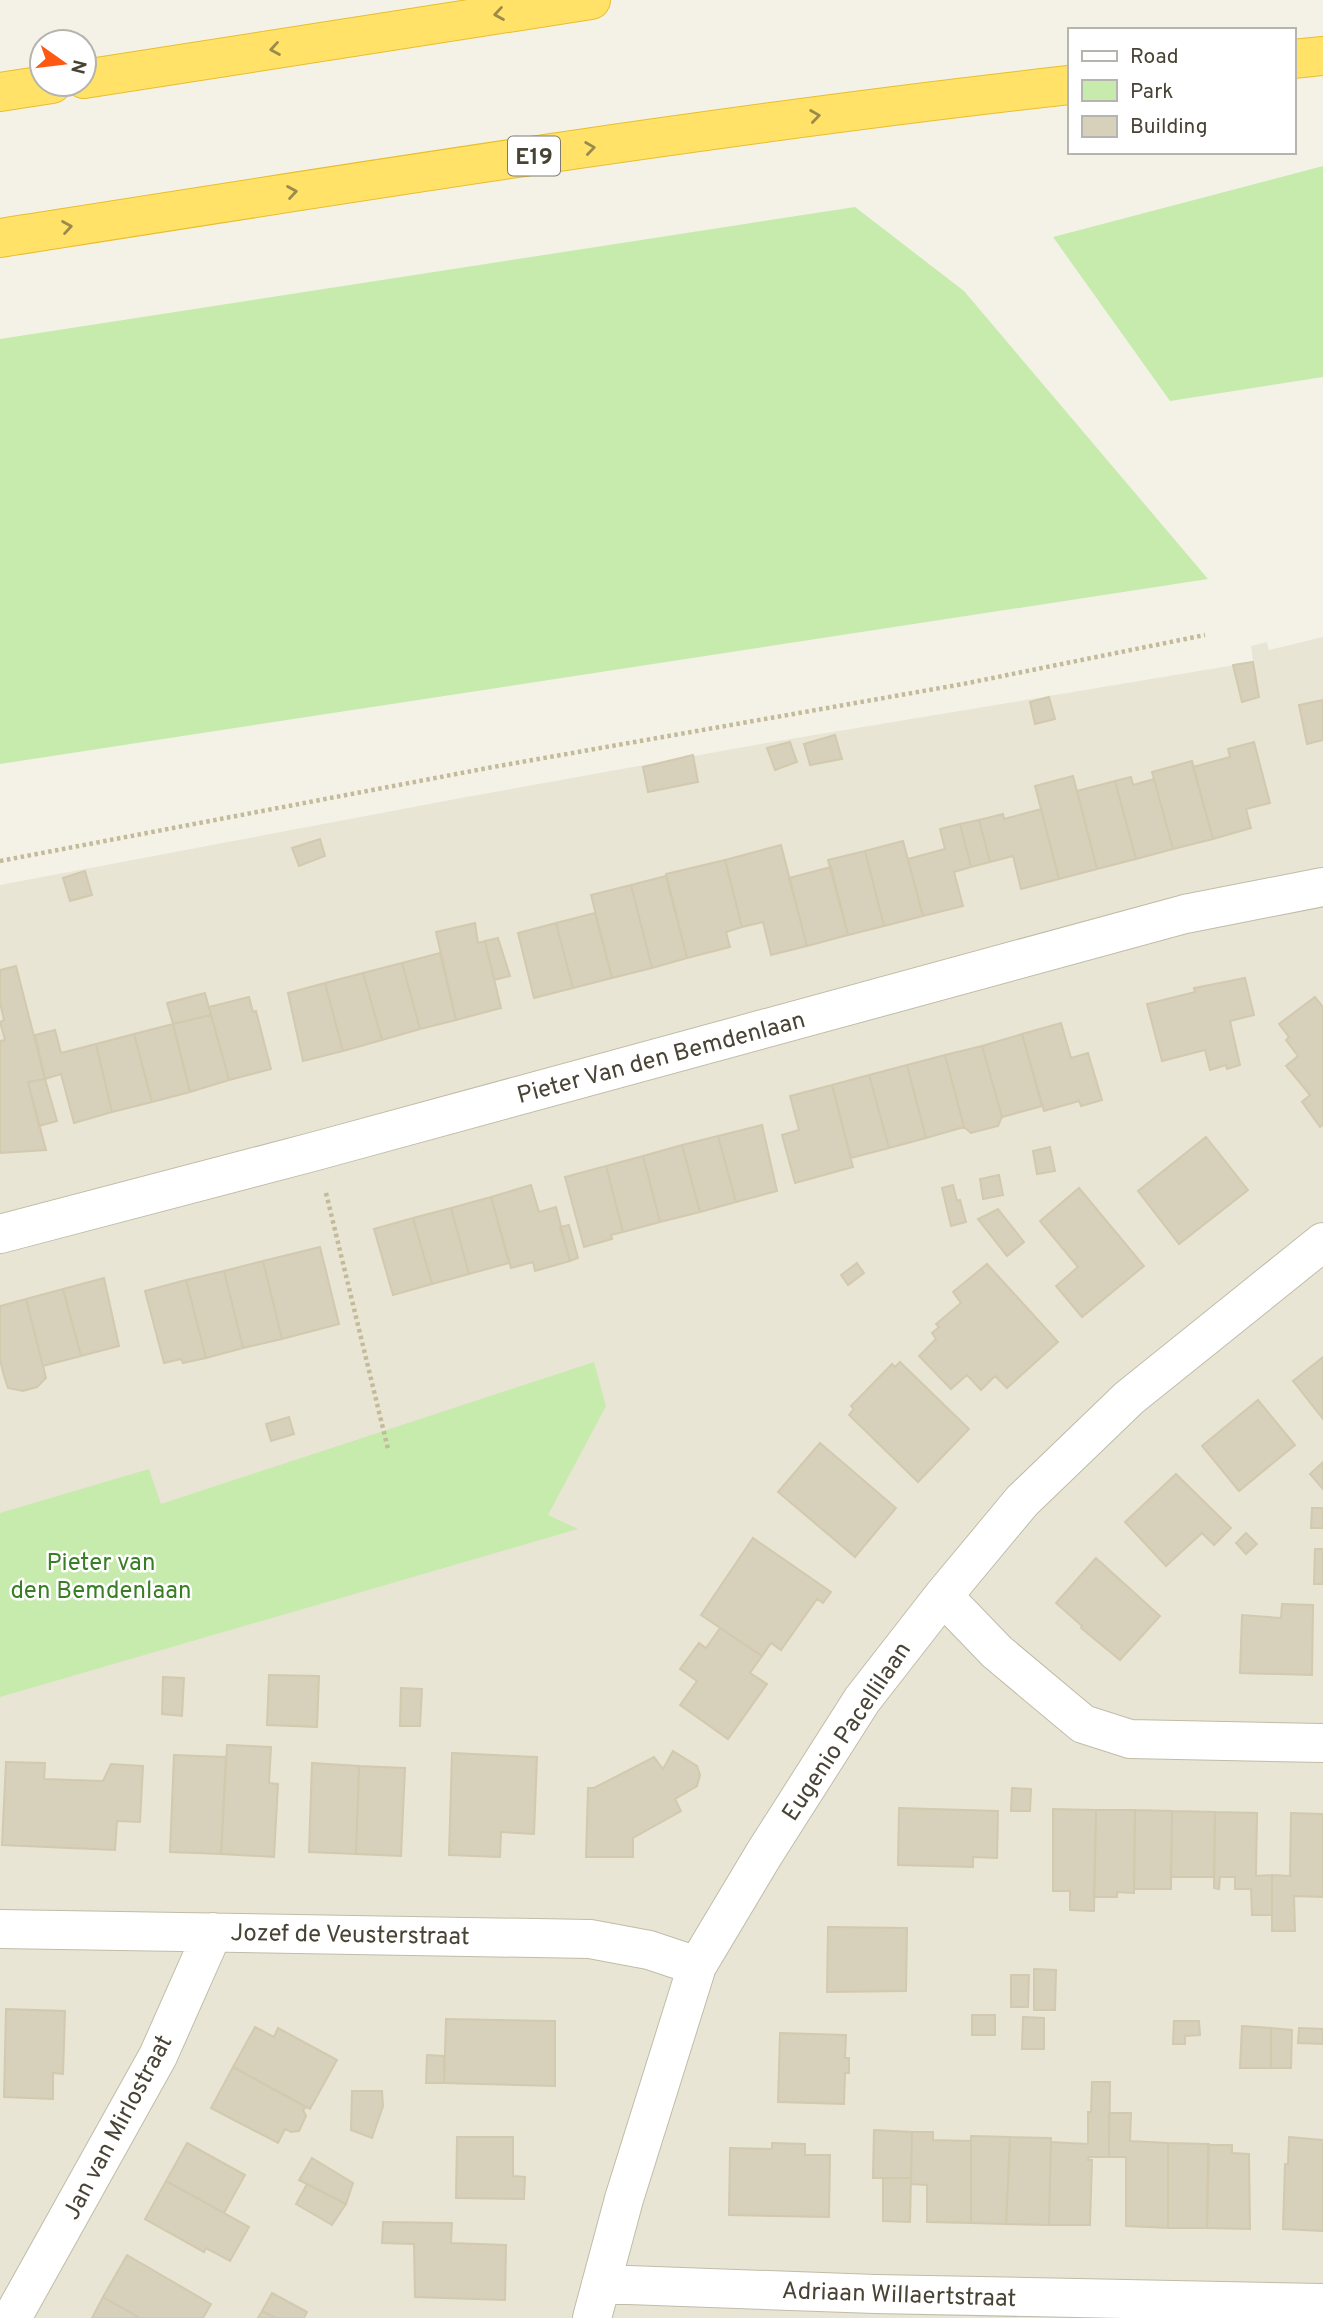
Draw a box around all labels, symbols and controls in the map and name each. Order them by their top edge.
one-way arrow [493,6,505,21]
north arrow [28,28,98,98]
legend [1068,28,1295,154]
one-way arrow [269,42,280,57]
text: Road [1130,44,1179,71]
text: N [64,57,91,76]
text: Park [1130,79,1173,106]
one-way arrow [809,109,821,124]
text: Building [1130,114,1208,141]
road number: E19 [508,136,560,176]
one-way arrow [584,141,596,156]
one-way arrow [286,185,298,200]
one-way arrow [62,220,73,235]
street label: Pieter Van den Bemdenlaan [514,1006,809,1112]
park label: Pieter van den Bemdenlaan [10,1549,192,1607]
street label: Eugenio Pacellilaan [777,1637,919,1827]
street label: Jozef de Veusterstraat [230,1919,470,1953]
street label: Jan van Mirlostraat [57,2030,180,2226]
street label: Adriaan Willaertstraat [781,2277,1017,2315]

